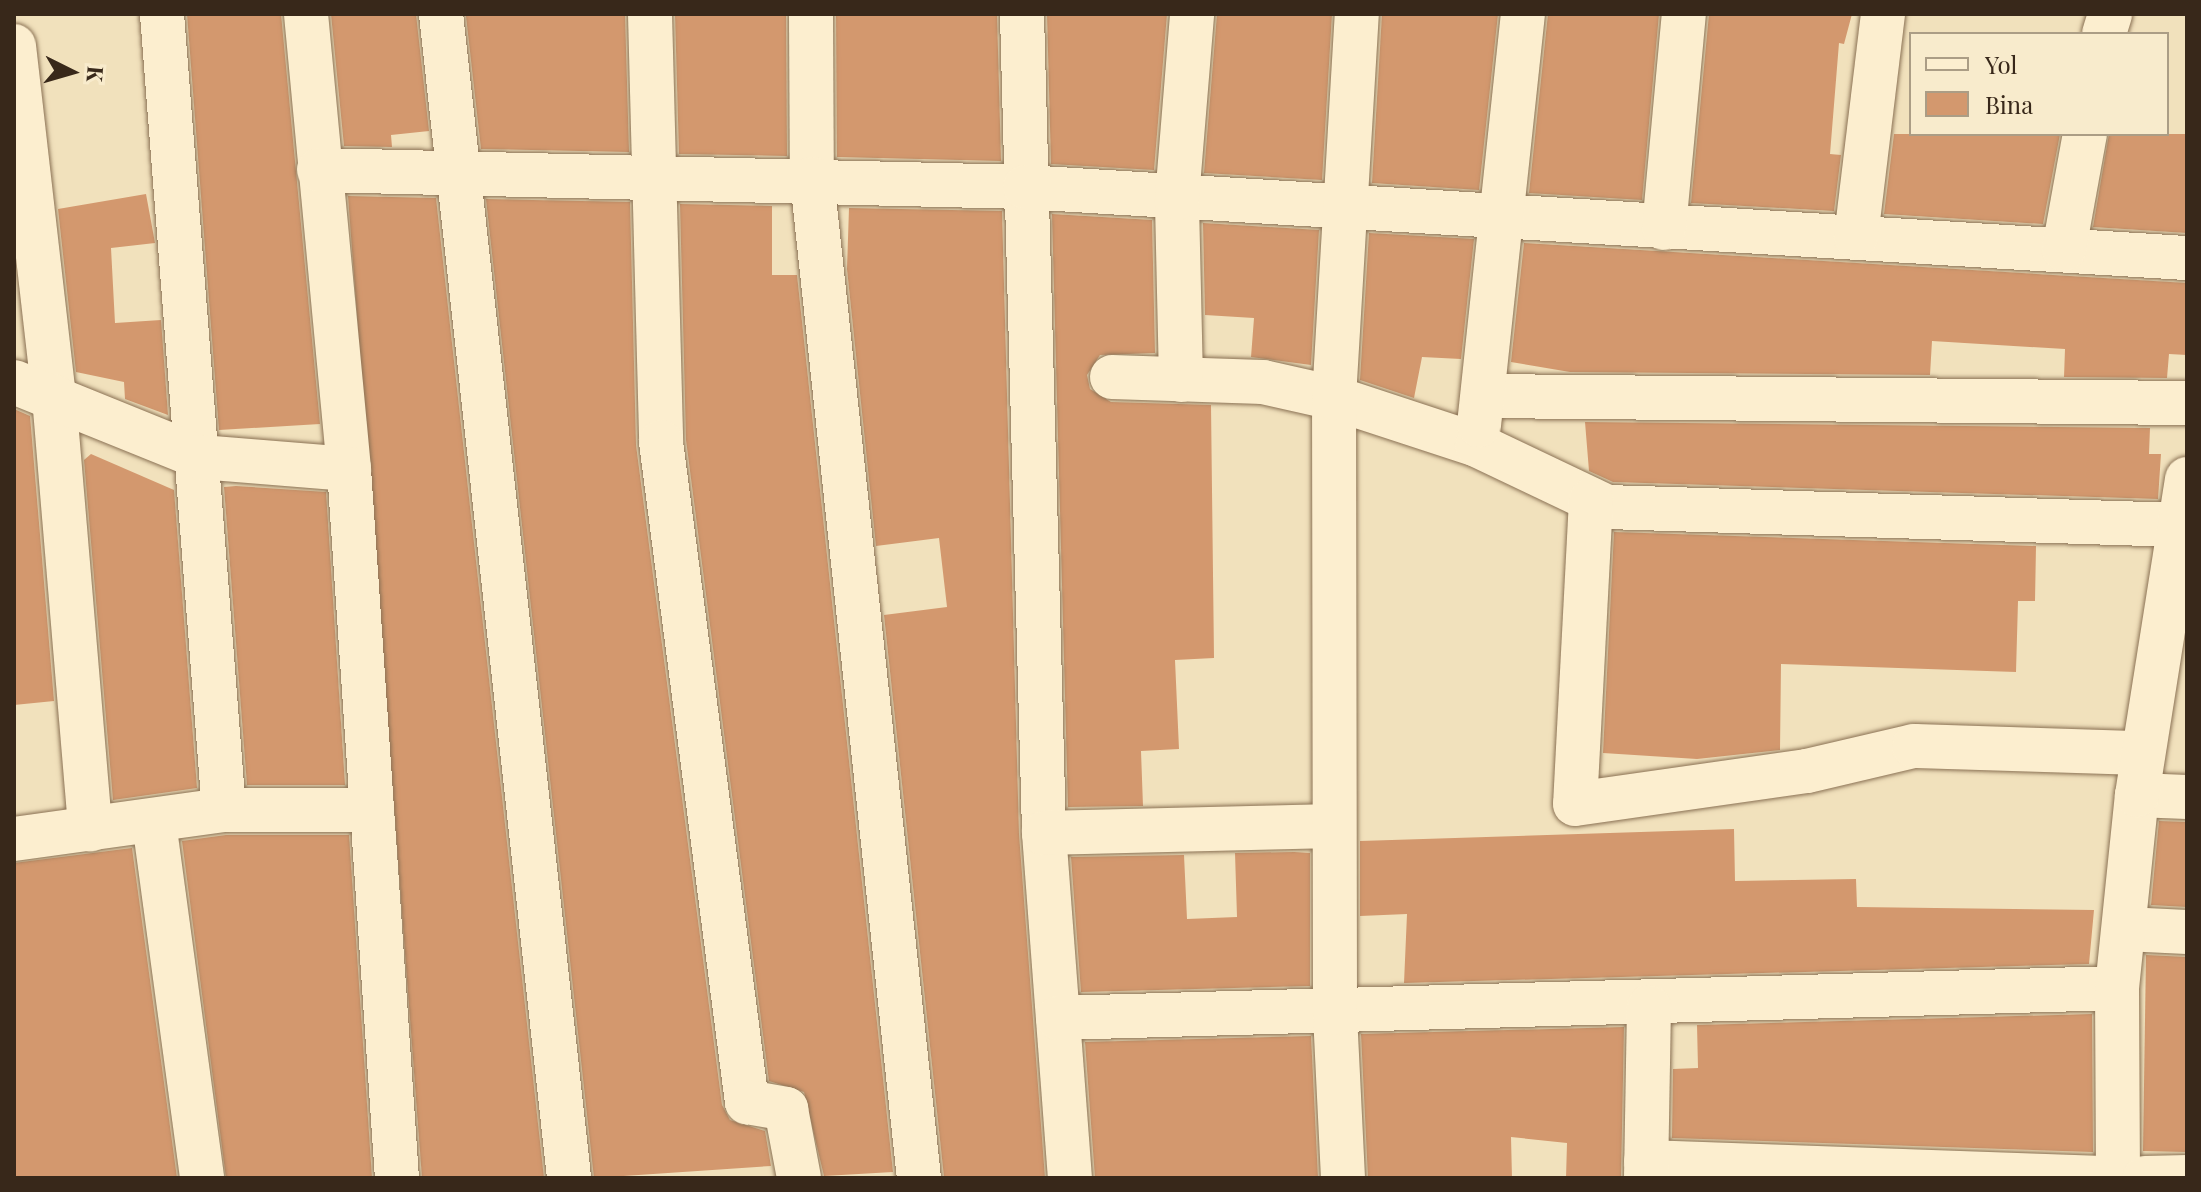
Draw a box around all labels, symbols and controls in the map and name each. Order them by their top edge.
north arrow [32,32,112,112]
legend [1909,32,2169,136]
text: Yol [1985,48,2017,80]
text: K [80,65,112,83]
text: Bina [1985,88,2033,120]

